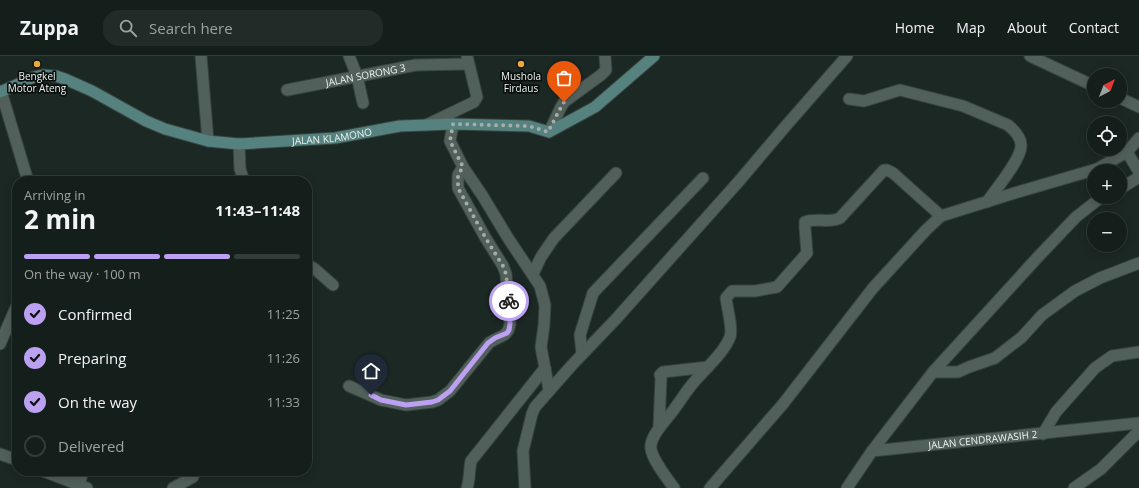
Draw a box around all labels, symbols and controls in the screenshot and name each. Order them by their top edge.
search box [103,10,383,46]
text: Zuppa [20,15,79,41]
icon: search [117,17,139,39]
text: Search here [149,18,233,38]
text: Home [895,18,934,37]
text: Map [956,18,985,37]
text: About [1007,18,1047,37]
text: Contact [1069,18,1119,37]
marker: Bengkel Motor Ateng [32,59,42,69]
marker: Mushola Firdaus [516,59,526,69]
street label: JALAN SORONG 3 [323,60,407,90]
pin [547,61,581,102]
icon: bag [553,67,575,89]
north arrow [1087,68,1127,108]
map controls [1087,68,1127,252]
place label: Bengkel Motor Ateng [8,69,67,95]
place label: Mushola Firdaus [501,69,541,95]
button: locate [1087,116,1127,156]
street label: JALAN KLAMONO [291,124,373,148]
button: + [1087,164,1127,204]
text: Arriving in [24,186,86,204]
text: 11:43–11:48 [215,200,300,220]
text: 2 min [24,201,96,237]
button: − [1087,212,1127,252]
text: On the way · 100 m [24,265,140,283]
courier [489,281,529,321]
icon: bike [498,290,520,312]
icon: check [24,303,46,325]
text: Confirmed [58,304,132,324]
text: 11:25 [267,305,300,323]
icon: check [24,347,46,369]
text: Preparing [58,348,126,368]
text: 11:26 [267,349,300,367]
pin [354,354,388,395]
icon: home [360,360,382,382]
icon: check [24,391,46,413]
text: On the way [58,392,137,412]
text: 11:33 [267,393,300,411]
street label: JALAN CENDRAWASIH 2 [927,427,1038,452]
text: Delivered [58,436,125,456]

